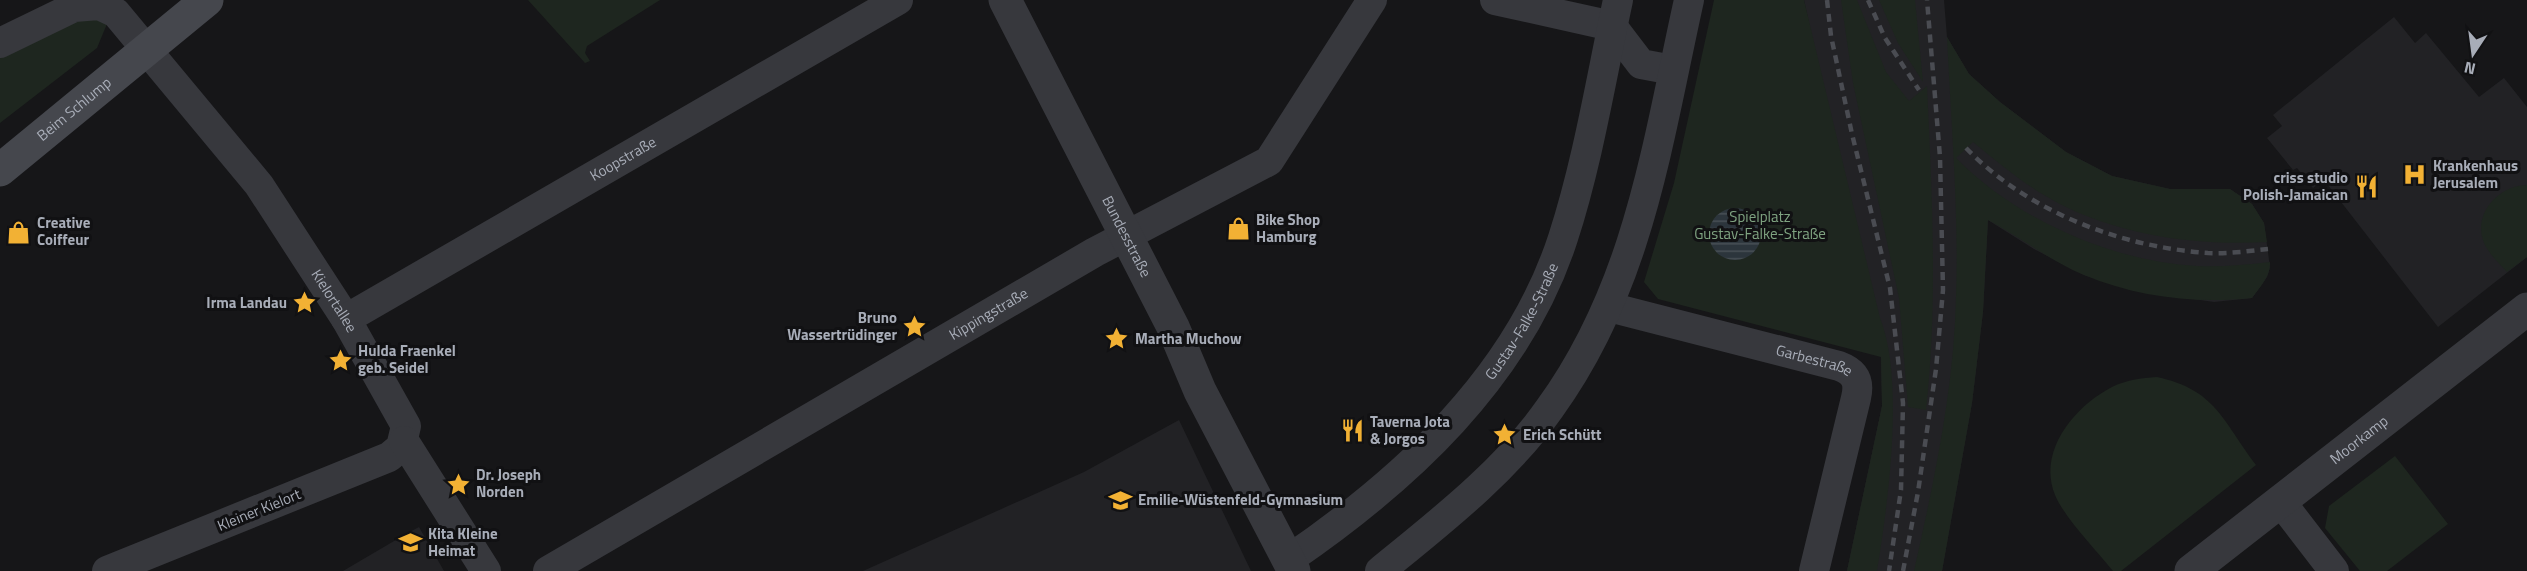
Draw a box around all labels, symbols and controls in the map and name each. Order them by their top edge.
north arrow [2443,24,2503,84]
text: N [2462,56,2478,82]
street label: Beim Schlump [32,71,116,146]
street label: Koopstraße [585,130,660,187]
place label: Krankenhaus Jerusalem [2433,154,2518,194]
hospital icon: Krankenhaus Jerusalem [2402,162,2428,188]
place label: criss studio Polish-Jamaican [2243,166,2348,206]
restaurant icon: criss studio Polish-Jamaican [2353,174,2379,200]
street label: Bundesstraße [1096,192,1158,281]
park label: Spielplatz Gustav-Falke-Straße [1694,205,1826,245]
place label: Bike Shop Hamburg [1256,208,1320,248]
place label: Creative Coiffeur [37,211,91,251]
shop icon: Bike Shop Hamburg [1225,216,1251,242]
shop icon: Creative Coiffeur [6,219,32,245]
street label: Gustav-Falke-Straße [1479,259,1564,384]
street label: Kielortallee [306,265,363,336]
street label: Kippingstraße [945,282,1032,346]
place icon: Irma Landau [292,290,318,316]
place label: Irma Landau [206,291,287,314]
place label: Bruno Wassertrüdinger [787,306,897,346]
place icon: Bruno Wassertrüdinger [902,314,928,340]
place icon: Martha Muchow [1104,326,1130,352]
place label: Martha Muchow [1135,327,1242,350]
street label: Garbestraße [1774,338,1858,382]
place label: Hulda Fraenkel geb. Seidel [358,339,456,379]
place icon: Hulda Fraenkel geb. Seidel [327,347,353,373]
street label: Moorkamp [2325,409,2393,470]
place label: Taverna Jota & Jorgos [1370,410,1450,450]
restaurant icon: Taverna Jota & Jorgos [1339,418,1365,444]
place icon: Erich Schütt [1492,422,1518,448]
place label: Erich Schütt [1523,423,1602,446]
place label: Dr. Joseph Norden [476,463,541,503]
place icon: Dr. Joseph Norden [445,471,471,497]
street label: Kleiner Kielort [214,482,305,537]
school or university icon: Emilie-Wüstenfeld-Gymnasium [1107,487,1133,513]
place label: Emilie-Wüstenfeld-Gymnasium [1138,488,1343,511]
place label: Kita Kleine Heimat [428,522,498,562]
school or university icon: Kita Kleine Heimat [397,530,423,556]

